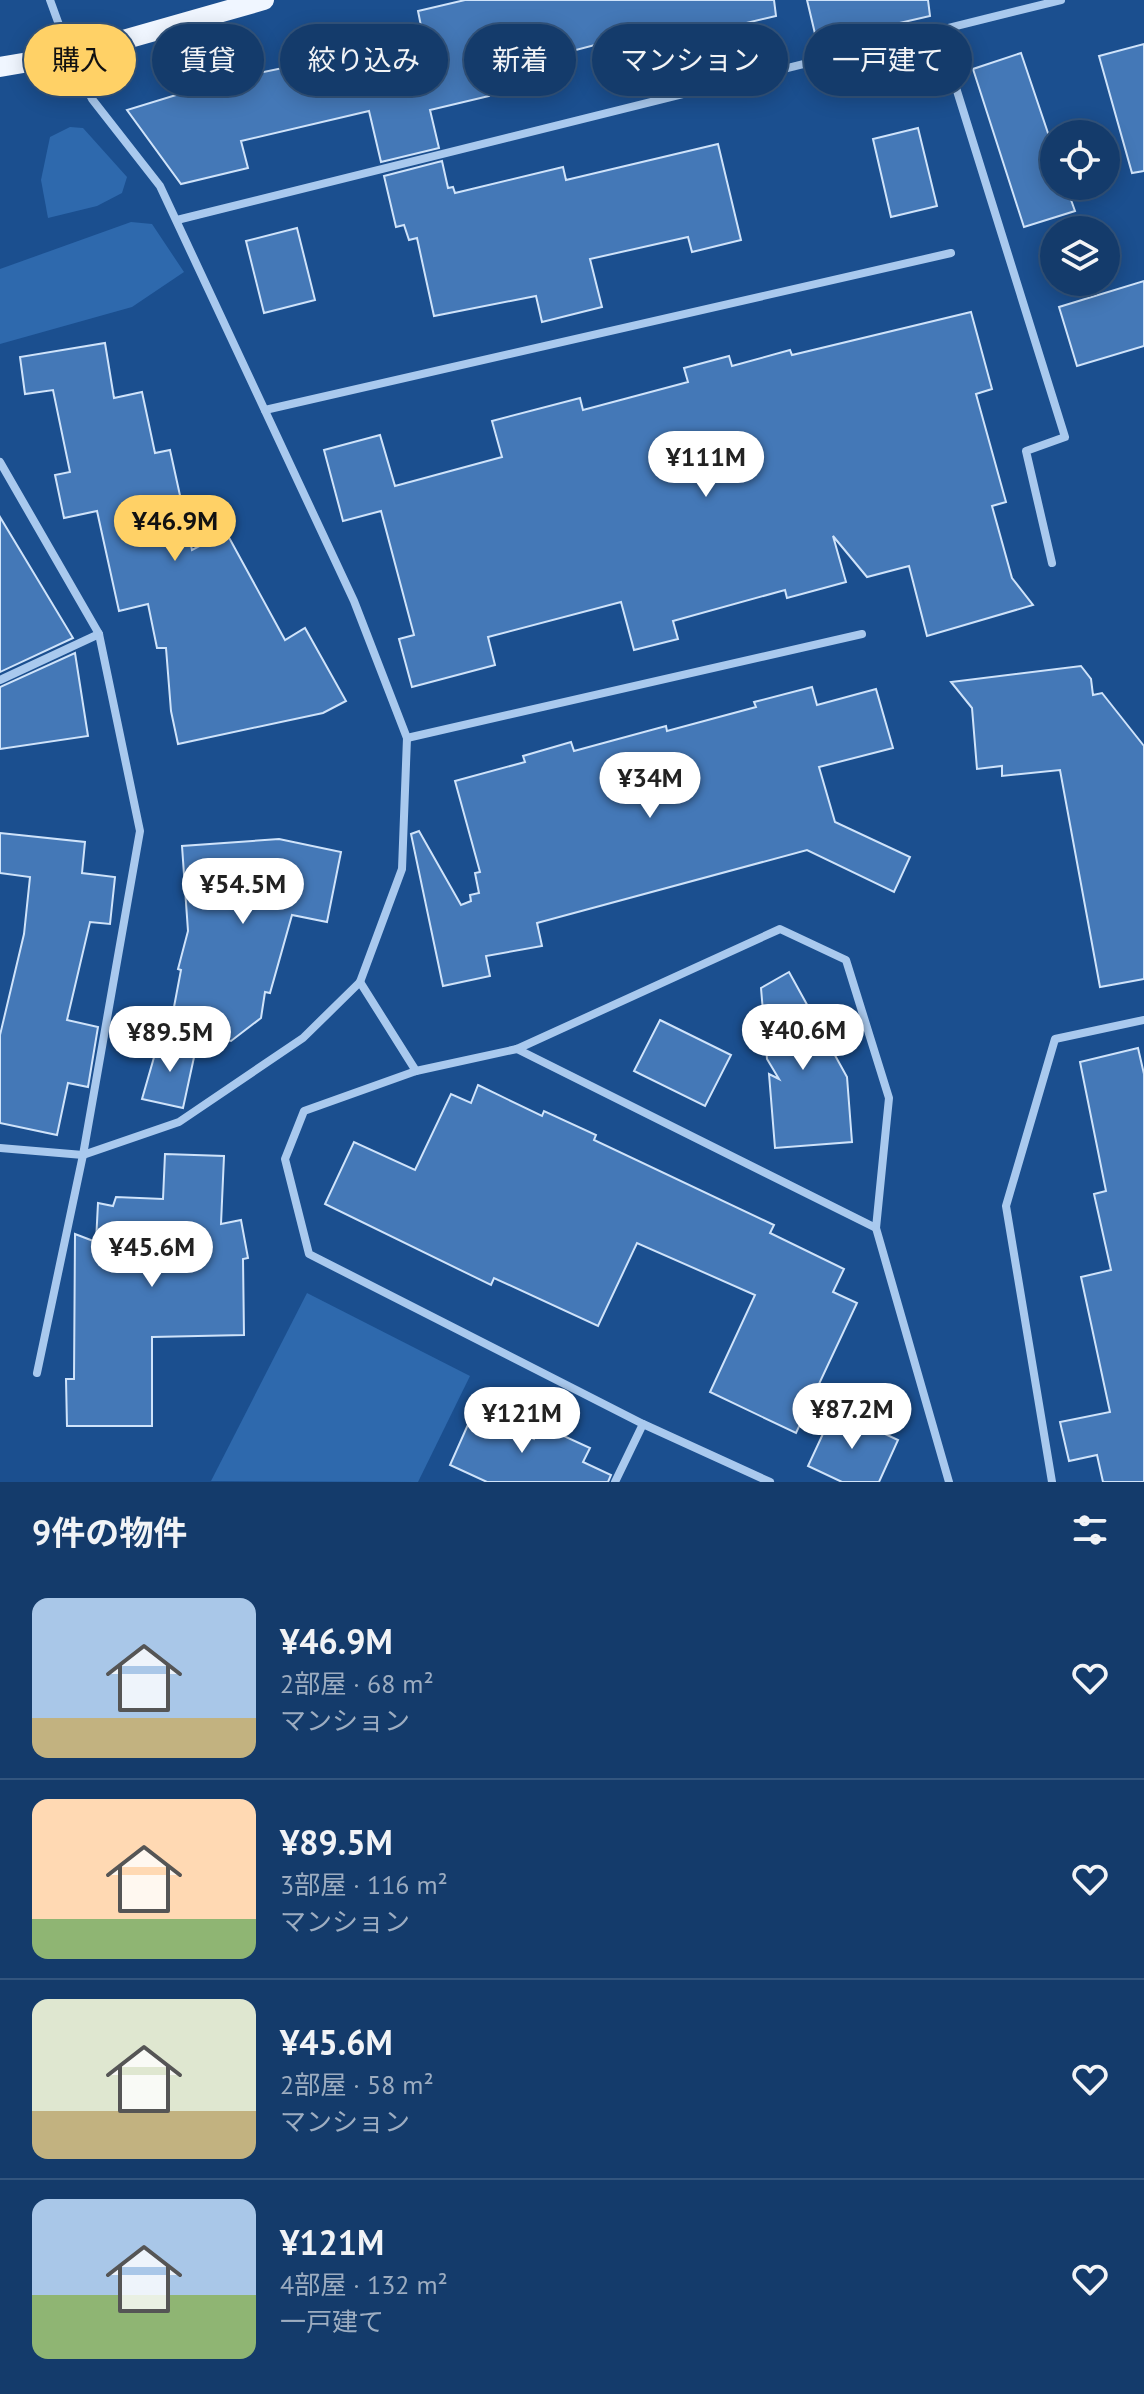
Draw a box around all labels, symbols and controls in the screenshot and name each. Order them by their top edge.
chip: 購入 [24,24,136,96]
chip: 賃貸 [152,24,264,96]
chip: 絞り込み [280,24,448,96]
chip: 新着 [464,24,576,96]
chip: マンション [592,24,788,96]
chip: 一戸建て [804,24,972,96]
map controls [1040,120,1120,296]
button: locate [1040,120,1120,200]
button: layers [1040,216,1120,296]
pin: ¥111M [650,431,762,499]
text: ¥111M [666,440,746,473]
pin: ¥46.9M [110,495,240,563]
text: ¥46.9M [132,504,218,537]
pin: ¥34M [603,752,697,820]
text: ¥34M [617,761,683,794]
pin: ¥54.5M [178,858,308,926]
text: ¥54.5M [200,867,286,900]
pin: ¥40.6M [738,1004,868,1072]
pin: ¥89.5M [105,1006,235,1074]
text: ¥40.6M [760,1013,846,1046]
text: ¥89.5M [127,1015,213,1048]
pin: ¥45.6M [87,1221,217,1289]
text: ¥45.6M [109,1230,195,1263]
pin: ¥87.2M [787,1383,917,1451]
pin: ¥121M [466,1387,578,1455]
text: ¥87.2M [810,1392,894,1425]
text: ¥121M [482,1396,562,1429]
icon: filters [1068,1508,1112,1552]
text: 9件の物件 [32,1510,187,1554]
text: ¥46.9M [280,1619,393,1663]
icon: home [96,1630,192,1726]
icon: heart [1068,1656,1112,1700]
text: 2部屋 · 68 m² [280,1667,434,1700]
text: マンション [280,1704,410,1737]
text: ¥89.5M [280,1820,393,1864]
icon: home [96,1831,192,1927]
icon: heart [1068,1857,1112,1901]
text: 3部屋 · 116 m² [280,1868,448,1901]
text: マンション [280,1905,410,1938]
text: ¥45.6M [280,2020,393,2064]
icon: home [96,2031,192,2127]
icon: heart [1068,2057,1112,2101]
text: 2部屋 · 58 m² [280,2068,434,2101]
text: マンション [280,2105,410,2138]
text: ¥121M [280,2220,384,2264]
icon: home [96,2231,192,2327]
icon: heart [1068,2257,1112,2301]
text: 4部屋 · 132 m² [280,2268,448,2301]
text: 一戸建て [280,2305,384,2338]

